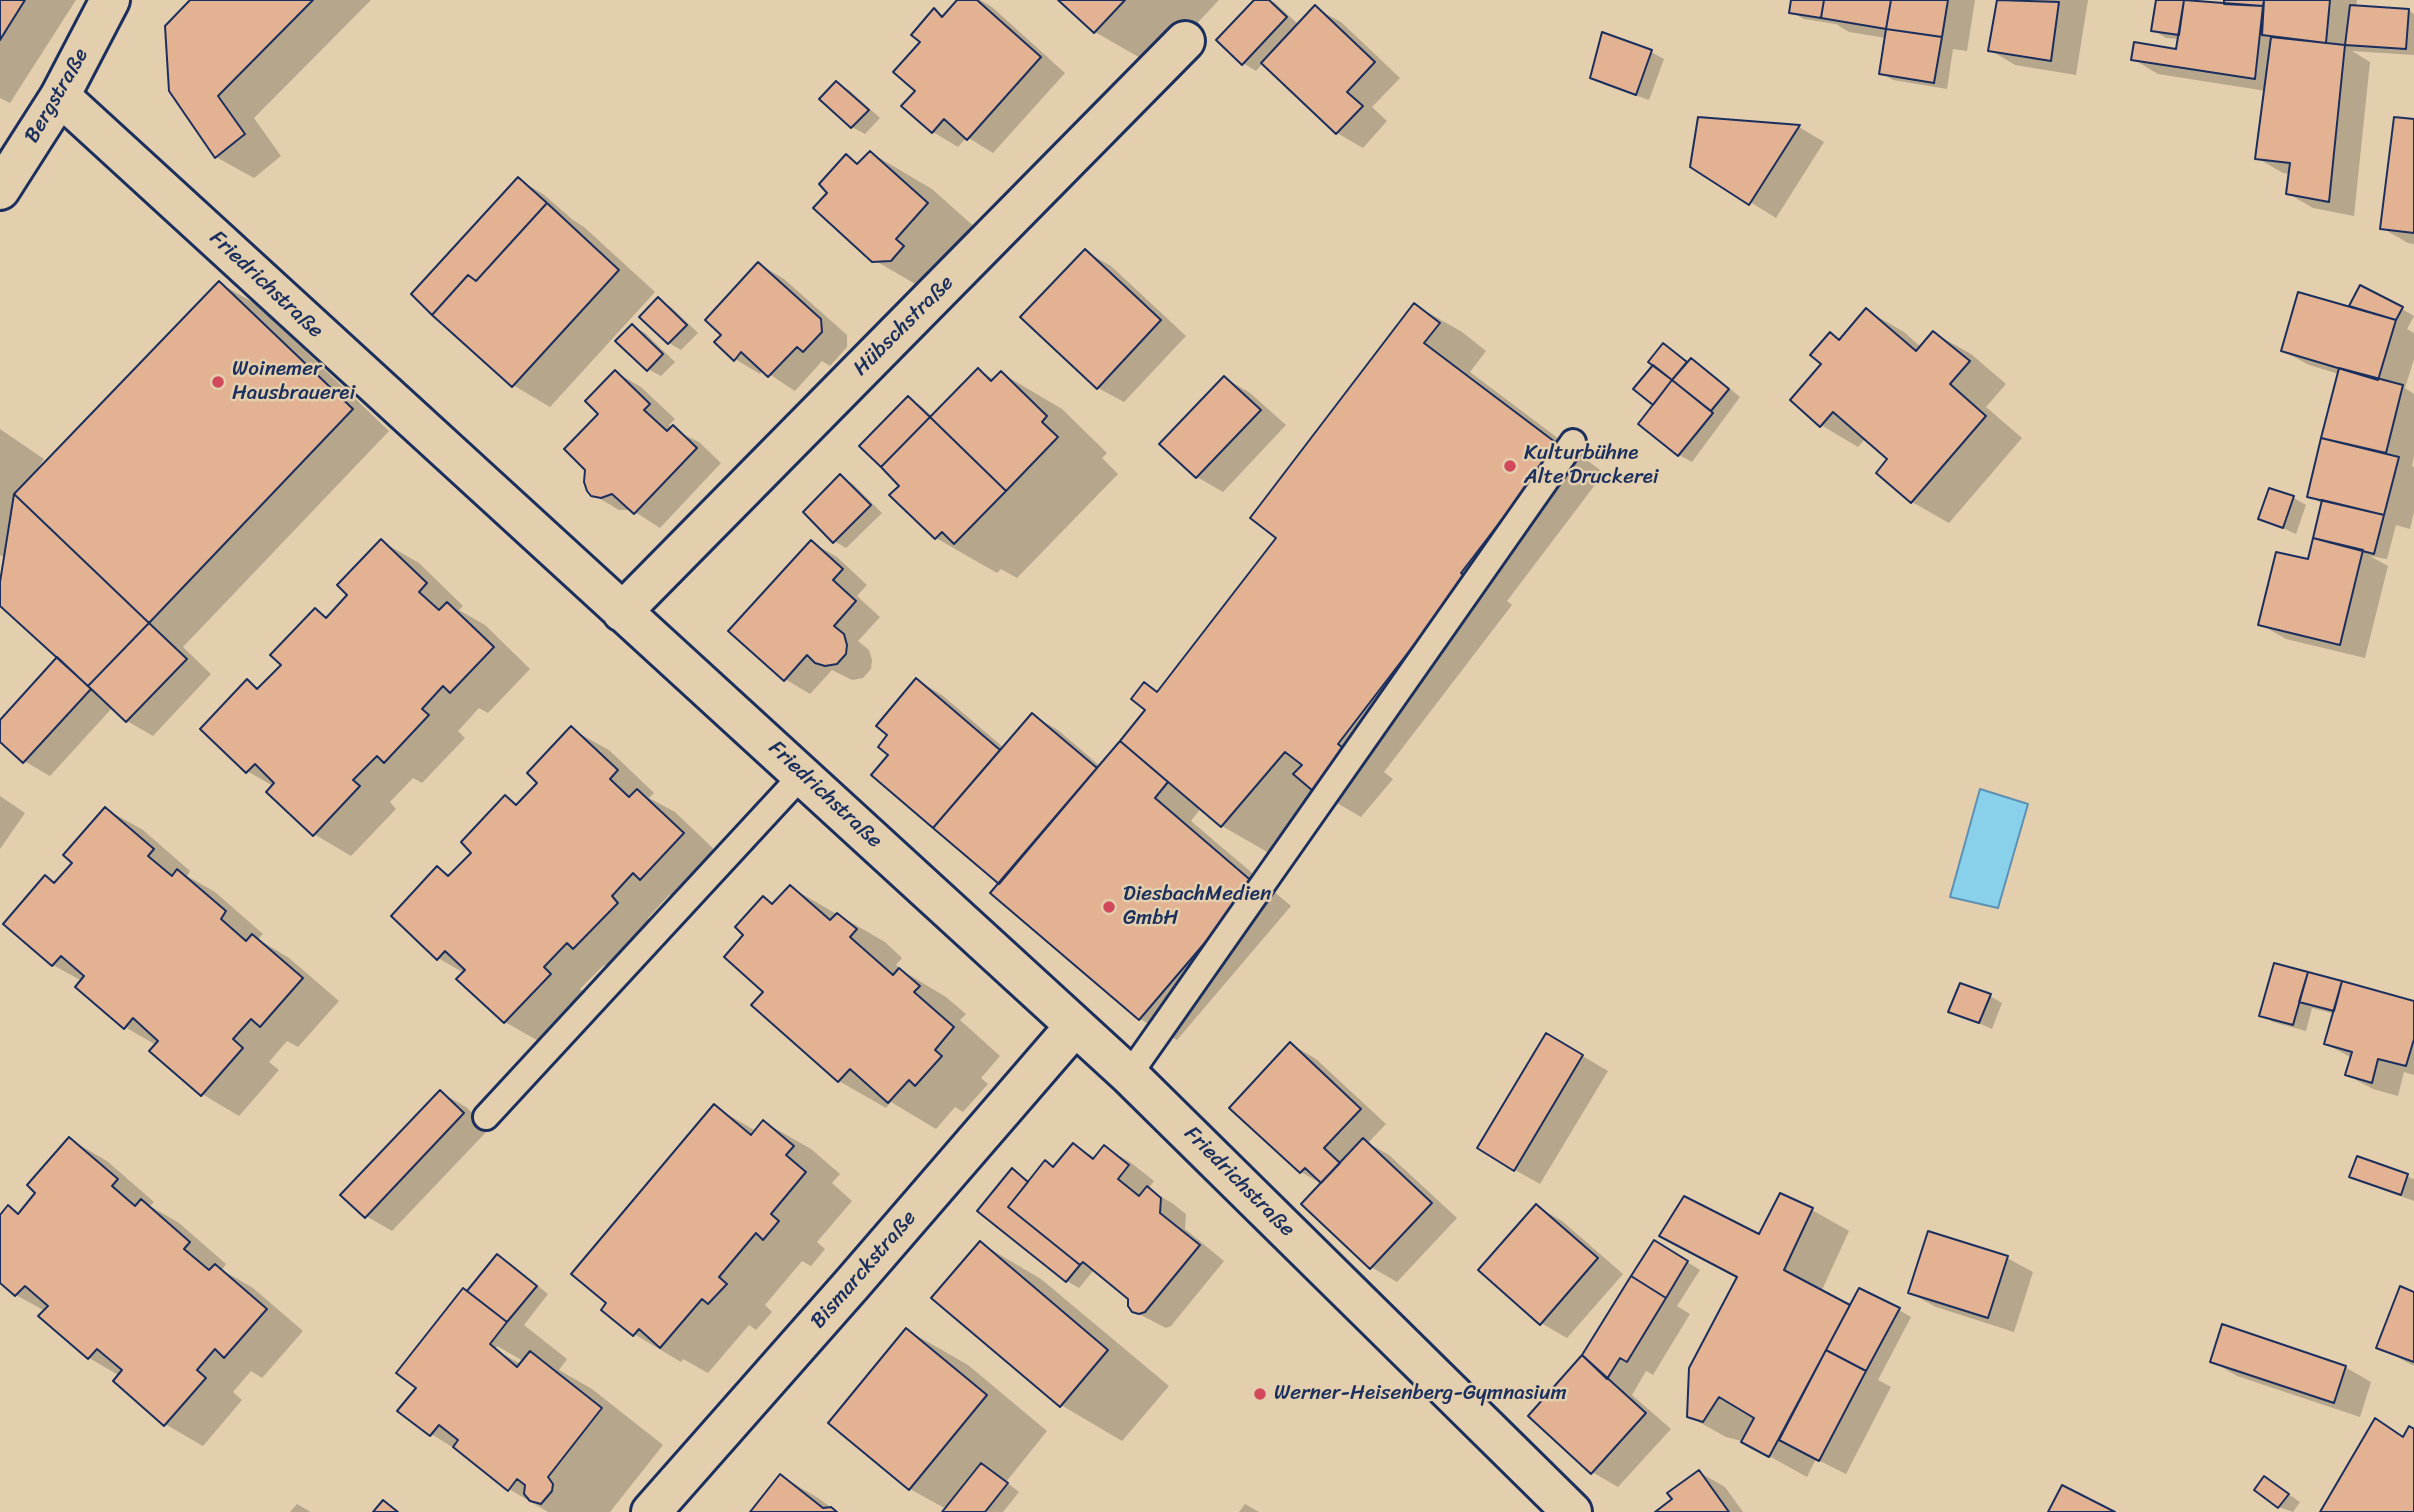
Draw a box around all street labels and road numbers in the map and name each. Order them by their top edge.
street label: Bergstraße [20,44,94,148]
street label: Friedrichstraße [204,226,328,344]
street label: Hübschstraße [849,271,959,381]
street label: Friedrichstraße [763,736,887,854]
street label: Friedrichstraße [1179,1122,1299,1242]
street label: Bismarckstraße [806,1206,922,1334]

